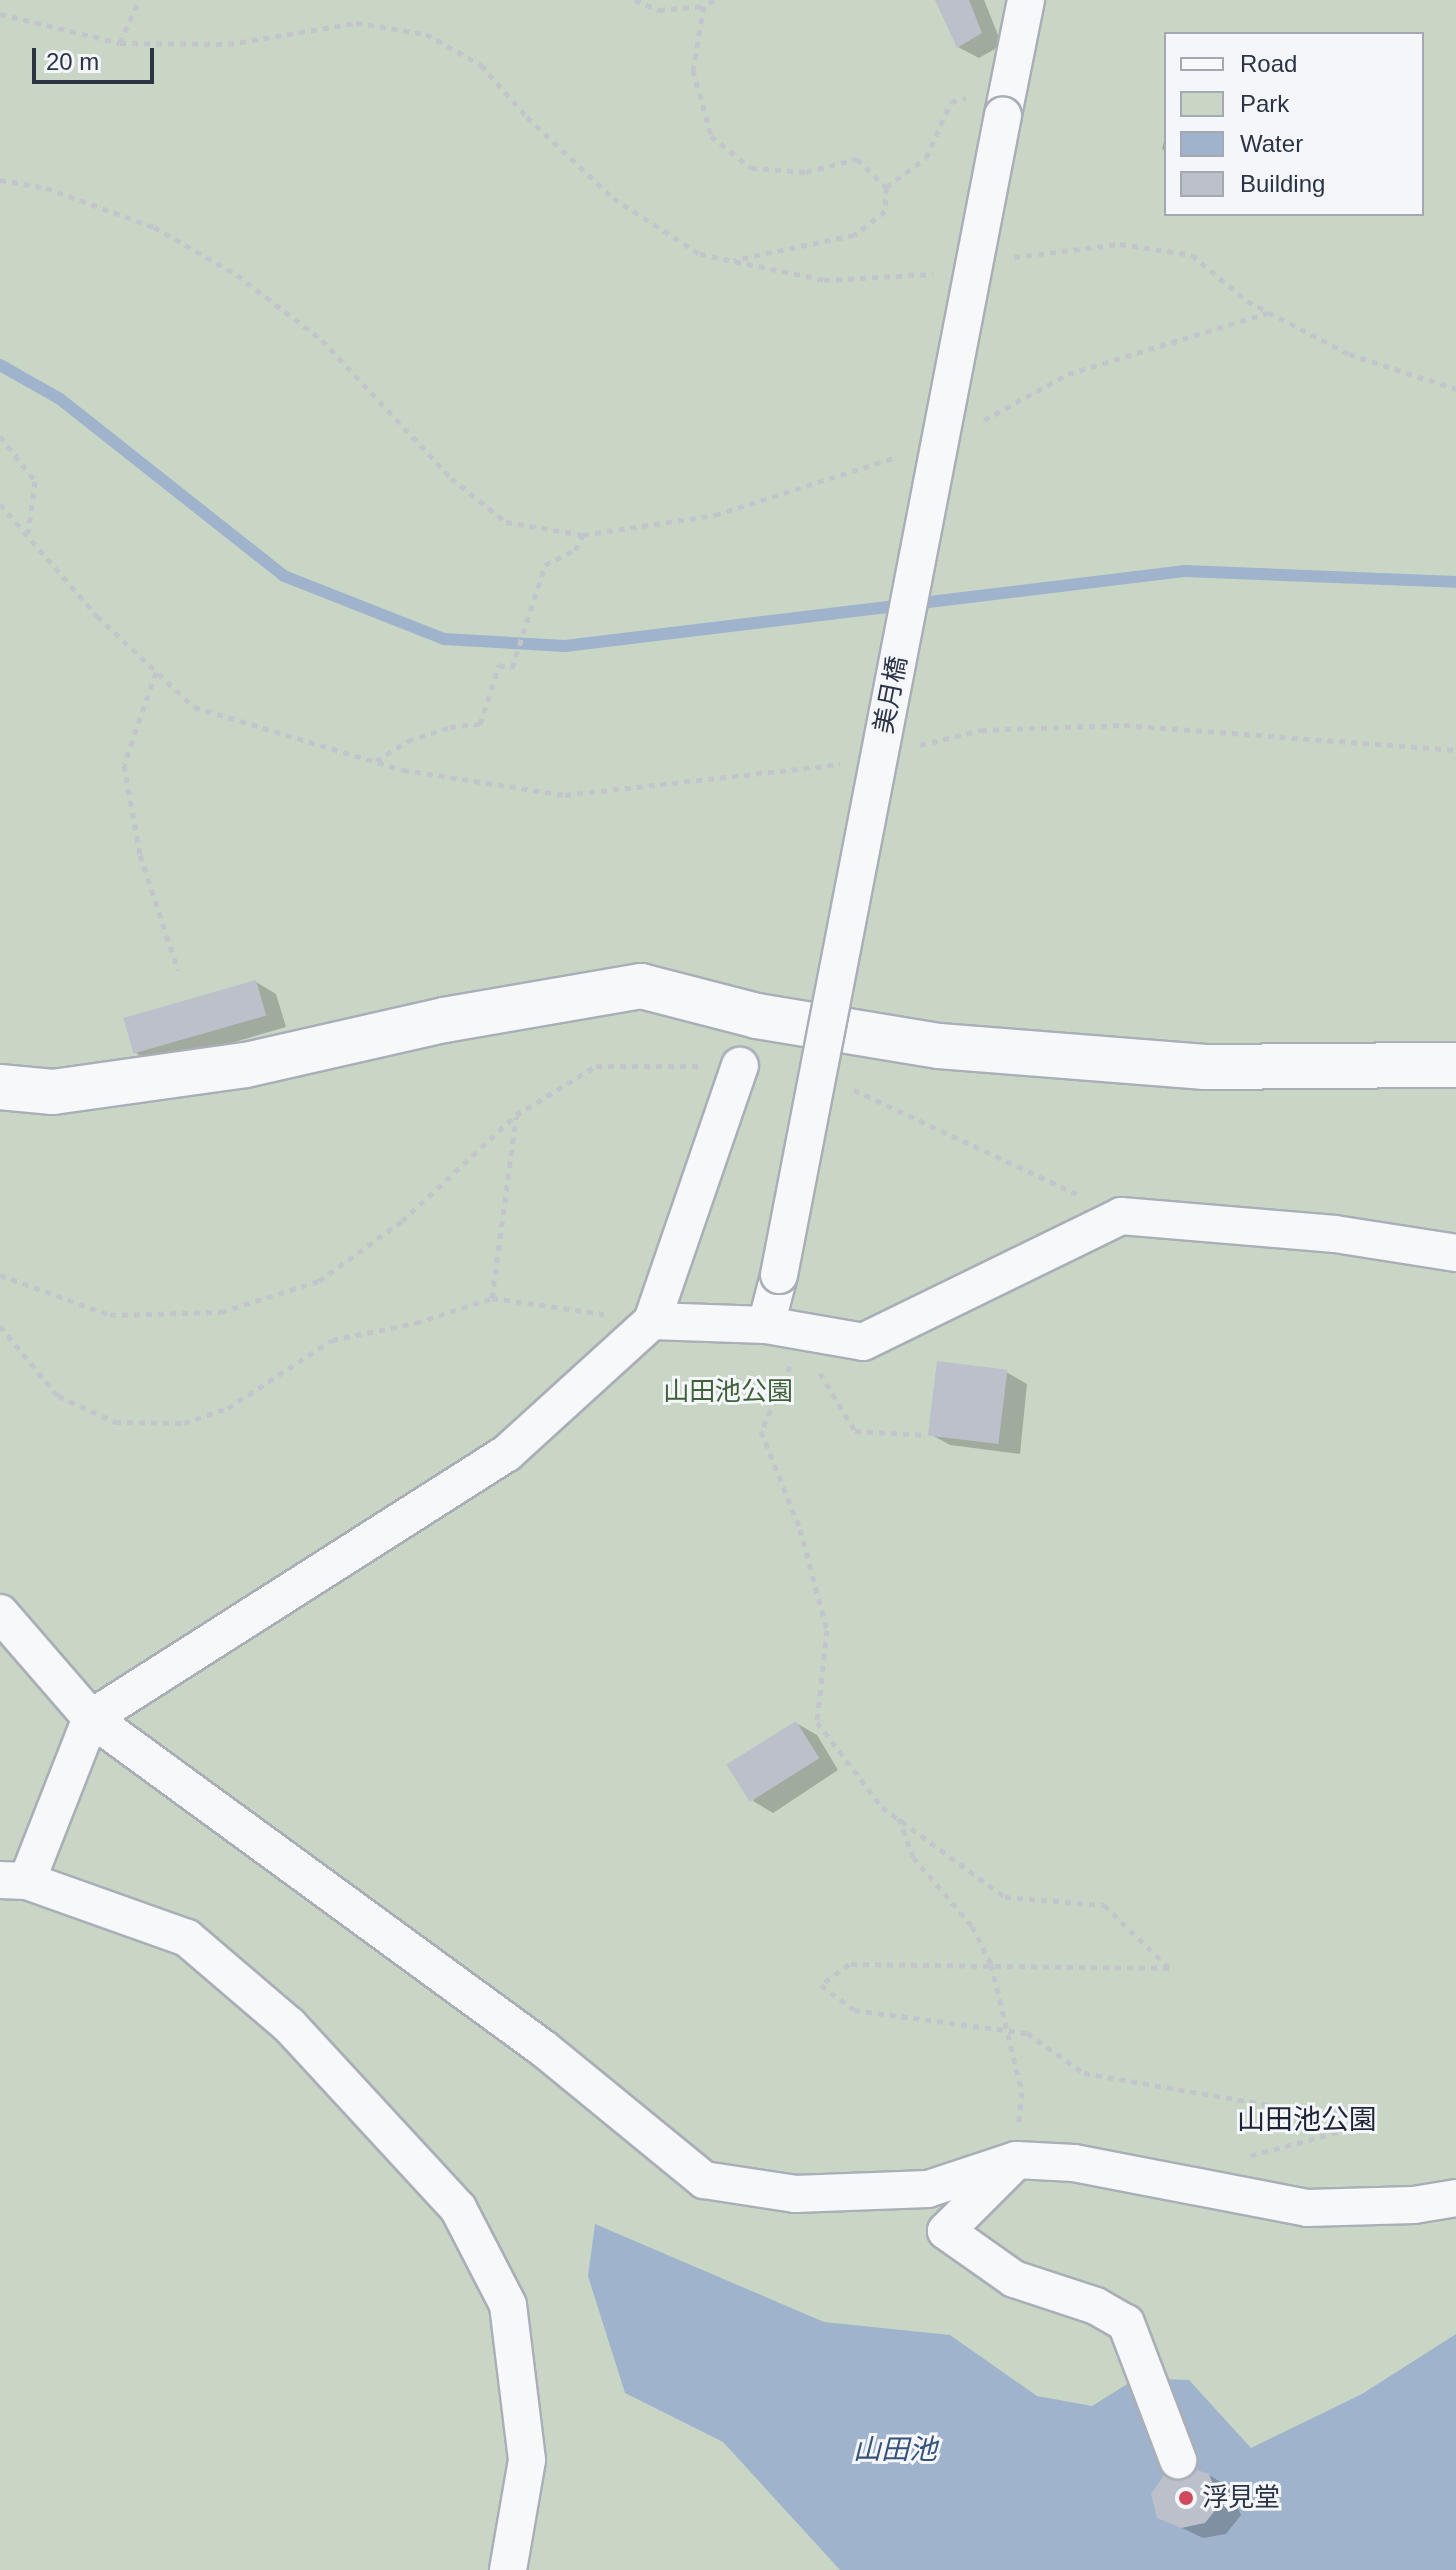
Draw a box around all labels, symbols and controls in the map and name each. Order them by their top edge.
scale bar [36,32,158,82]
legend [1164,32,1424,216]
text: 20 m [46,48,99,75]
text: Road [1240,50,1297,77]
text: Park [1240,90,1289,117]
text: Water [1240,130,1303,157]
text: Building [1240,170,1325,197]
street label: 美月橋 [868,654,914,736]
park label: 山田池公園 [663,1376,793,1408]
district label: 山田池公園 [1237,2103,1377,2137]
water label: 山田池 [853,2433,937,2467]
place label: 浮見堂 [1202,2482,1280,2514]
marker: 浮見堂 [1177,2489,1195,2507]

